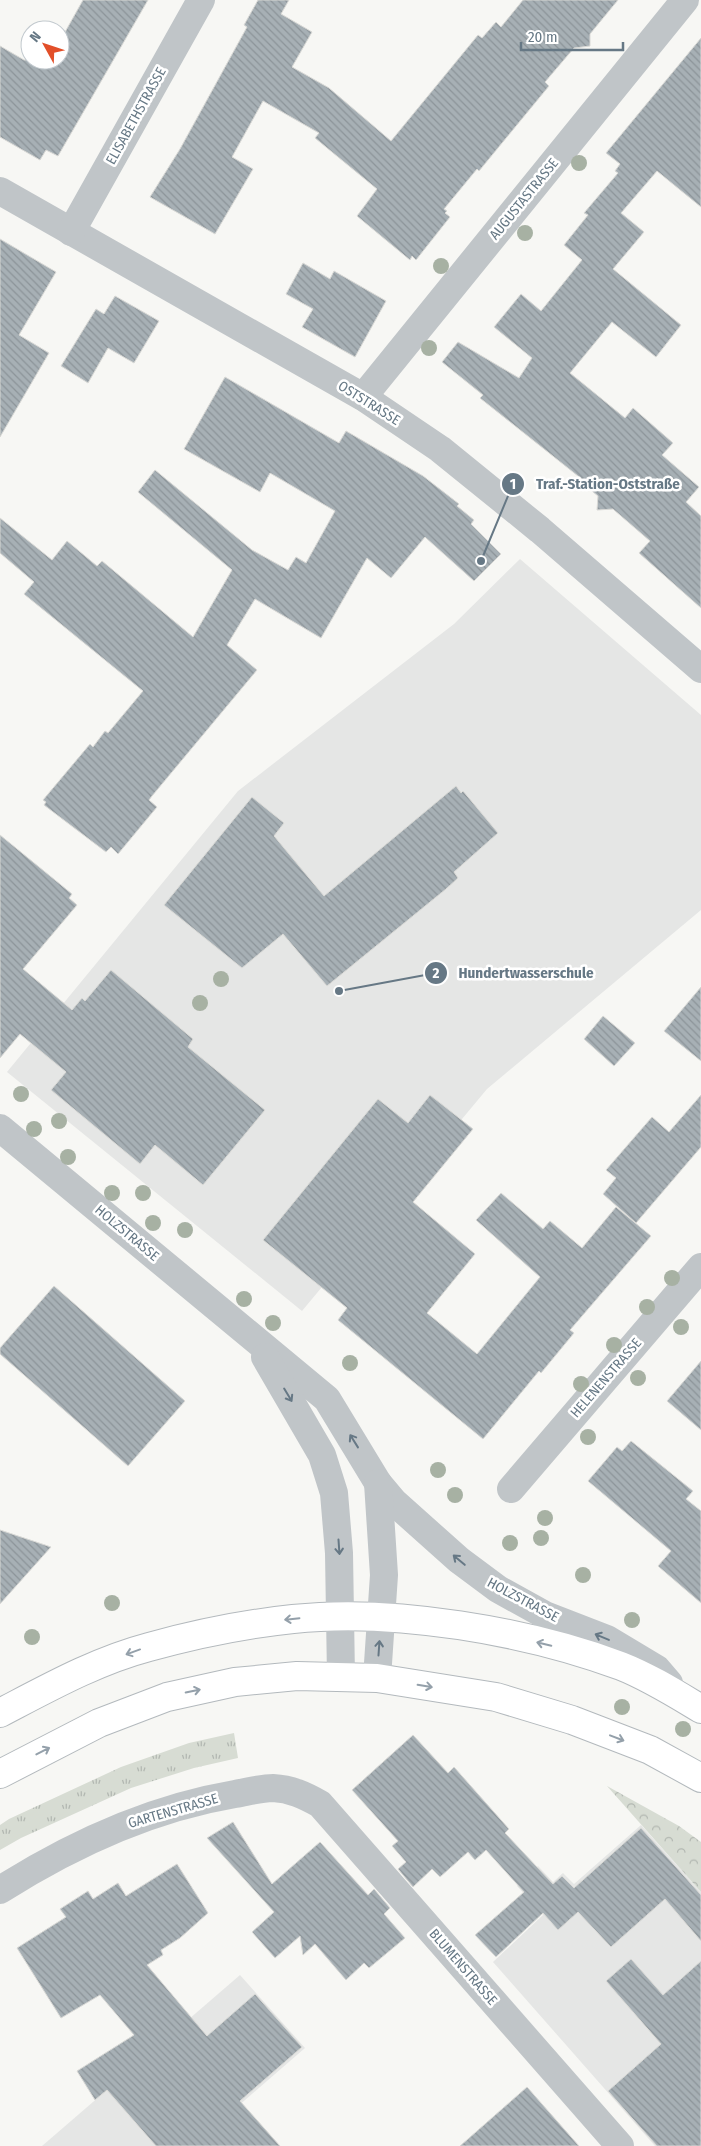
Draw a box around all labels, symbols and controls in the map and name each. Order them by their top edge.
north arrow [20,20,70,70]
scale bar [521,20,624,52]
text: N [26,28,45,46]
text: 20 m [528,28,558,46]
street label: ELISABETHSTRASSE [102,64,170,167]
street label: AUGUSTASTRASSE [486,155,562,243]
street label: OSTSTRASSE [335,377,404,429]
callout: Traf.-Station-Oststraße [501,469,690,499]
text: 1 [510,475,516,493]
text: Traf.-Station-Oststraße [536,475,680,493]
callout: Hundertwasserschule [424,958,604,988]
text: 2 [432,964,440,982]
text: Hundertwasserschule [458,964,594,982]
street label: HOLZSTRASSE [92,1201,163,1265]
street label: HELENENSTRASSE [567,1334,645,1421]
one-way arrow [284,1388,294,1402]
one-way arrow [348,1434,359,1448]
one-way arrow [334,1539,343,1555]
one-way arrow [453,1555,466,1566]
street label: HOLZSTRASSE [484,1574,562,1626]
one-way arrow [285,1614,301,1624]
one-way arrow [595,1632,610,1641]
one-way arrow [537,1638,553,1648]
one-way arrow [374,1640,383,1656]
one-way arrow [126,1648,142,1657]
one-way arrow [416,1681,432,1691]
one-way arrow [185,1686,201,1696]
one-way arrow [609,1734,624,1743]
one-way arrow [35,1746,50,1755]
street label: GARTENSTRASSE [126,1790,220,1832]
street label: BLUMENSTRASSE [425,1925,501,2009]

